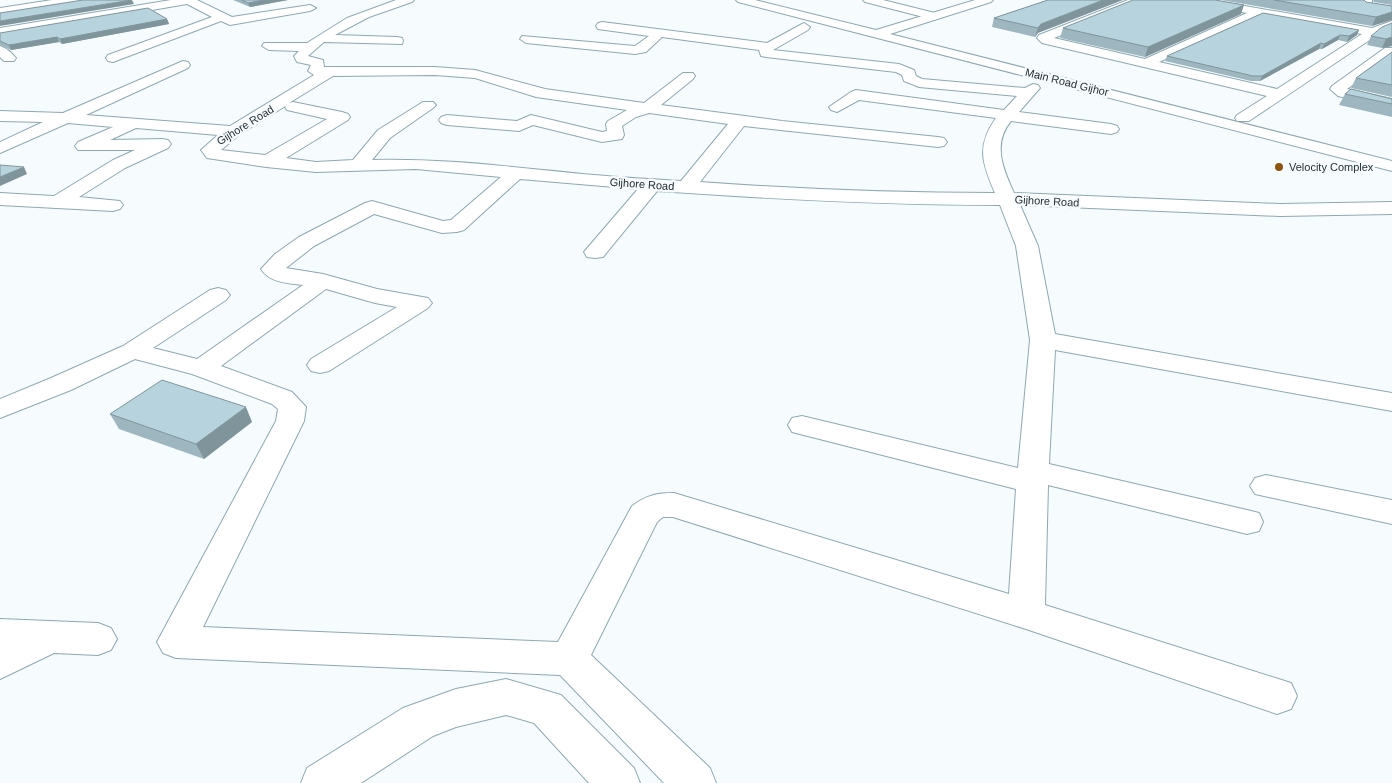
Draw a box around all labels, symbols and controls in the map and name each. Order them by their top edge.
street label: Main Road Gijhor [1024,66,1110,98]
street label: Gijhore Road [214,103,276,147]
marker: Velocity Complex [1273,161,1285,173]
place label: Velocity Complex [1289,161,1374,173]
street label: Gijhore Road [609,176,675,192]
street label: Gijhore Road [1014,193,1080,209]

